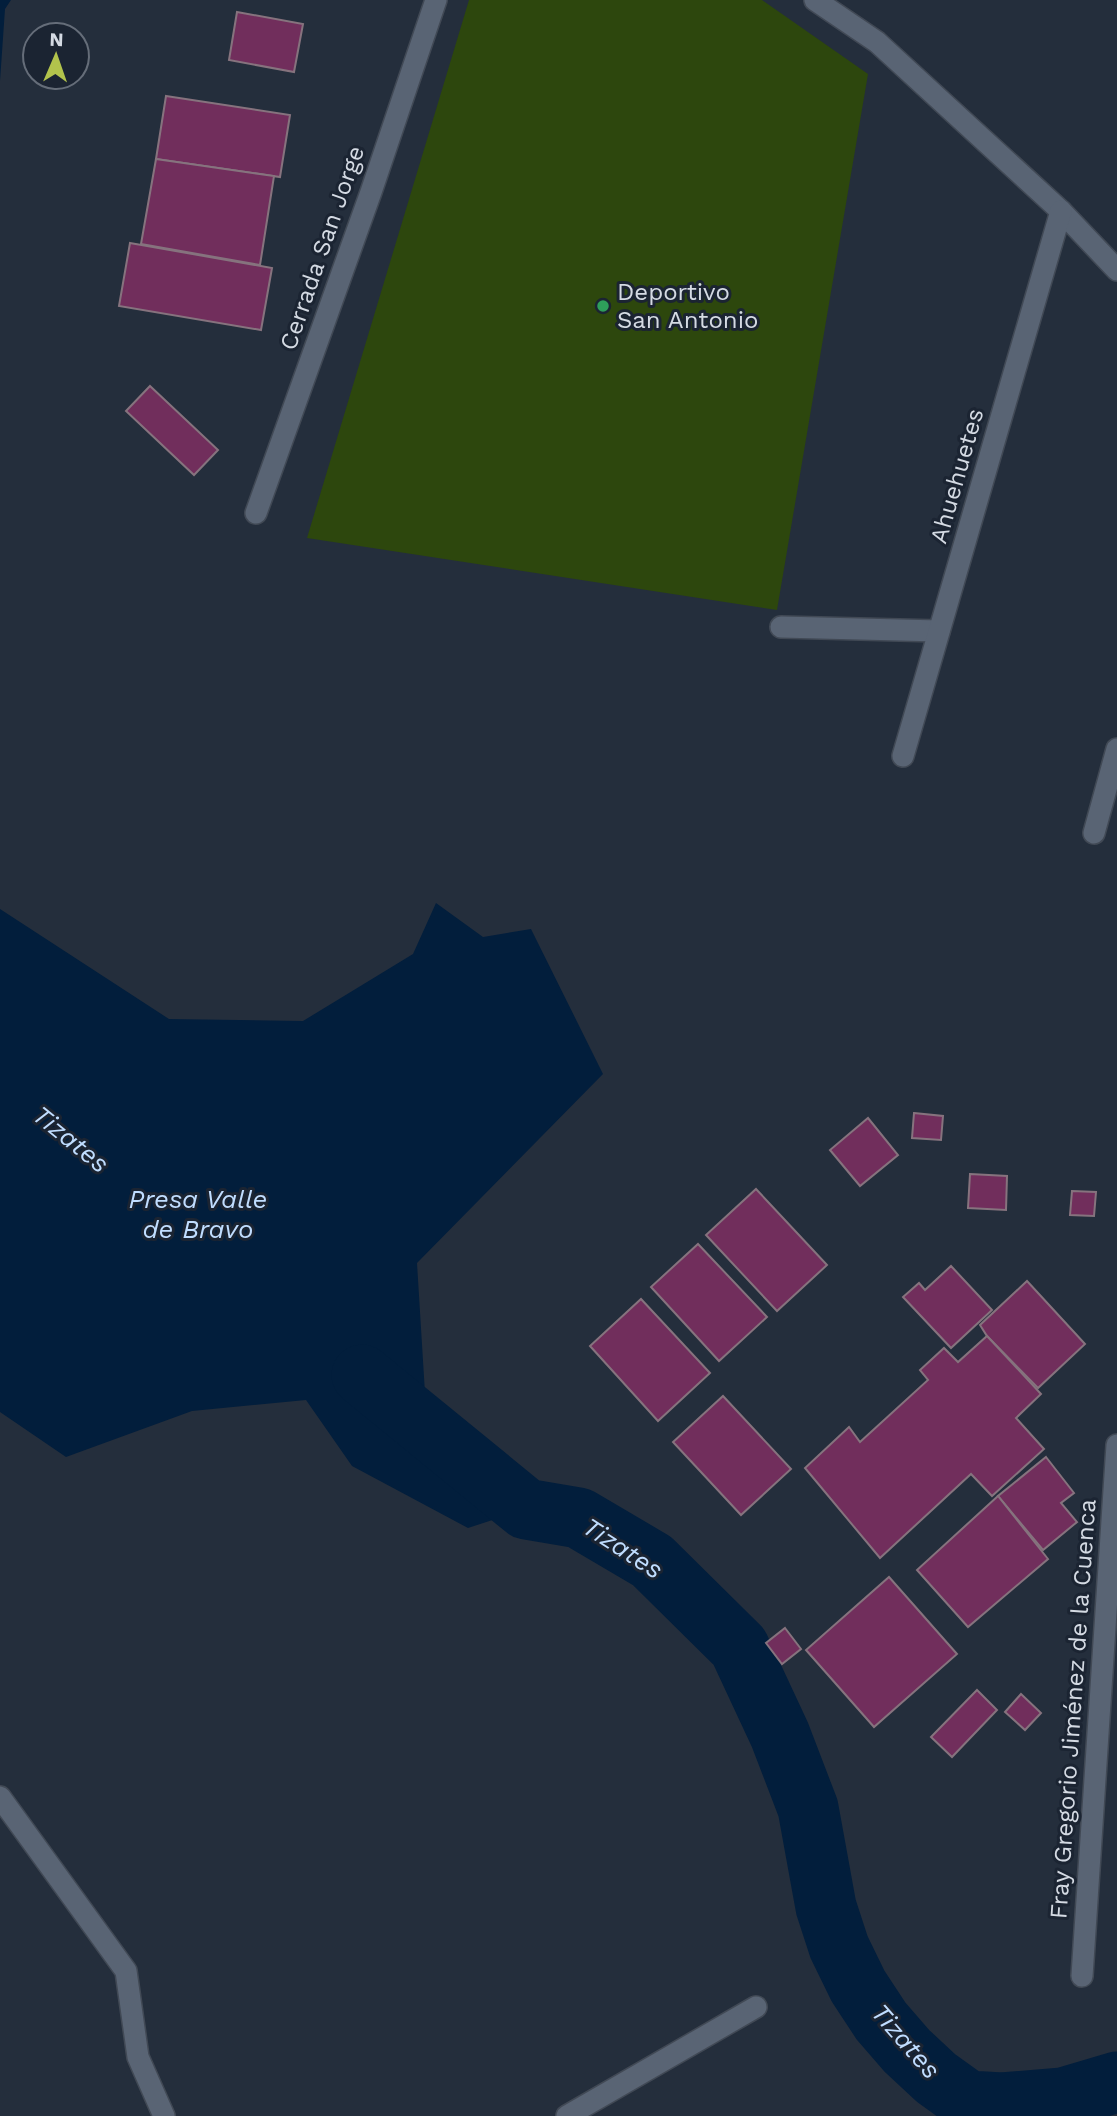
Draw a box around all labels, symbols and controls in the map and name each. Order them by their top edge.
north arrow [21,21,91,91]
text: N [49,28,64,51]
street label: Cerrada San Jorge [274,142,370,354]
place label: Deportivo San Antonio [617,278,758,334]
marker: Deportivo San Antonio [595,298,611,314]
street label: Ahuehuetes [924,405,990,547]
water label: Tizates [27,1099,115,1179]
water label: Presa Valle de Bravo [129,1184,267,1244]
street label: Fray Gregorio Jiménez de la Cuenca [1044,1498,1102,1920]
water label: Tizates [577,1511,669,1585]
water label: Tizates [865,1998,947,2084]

